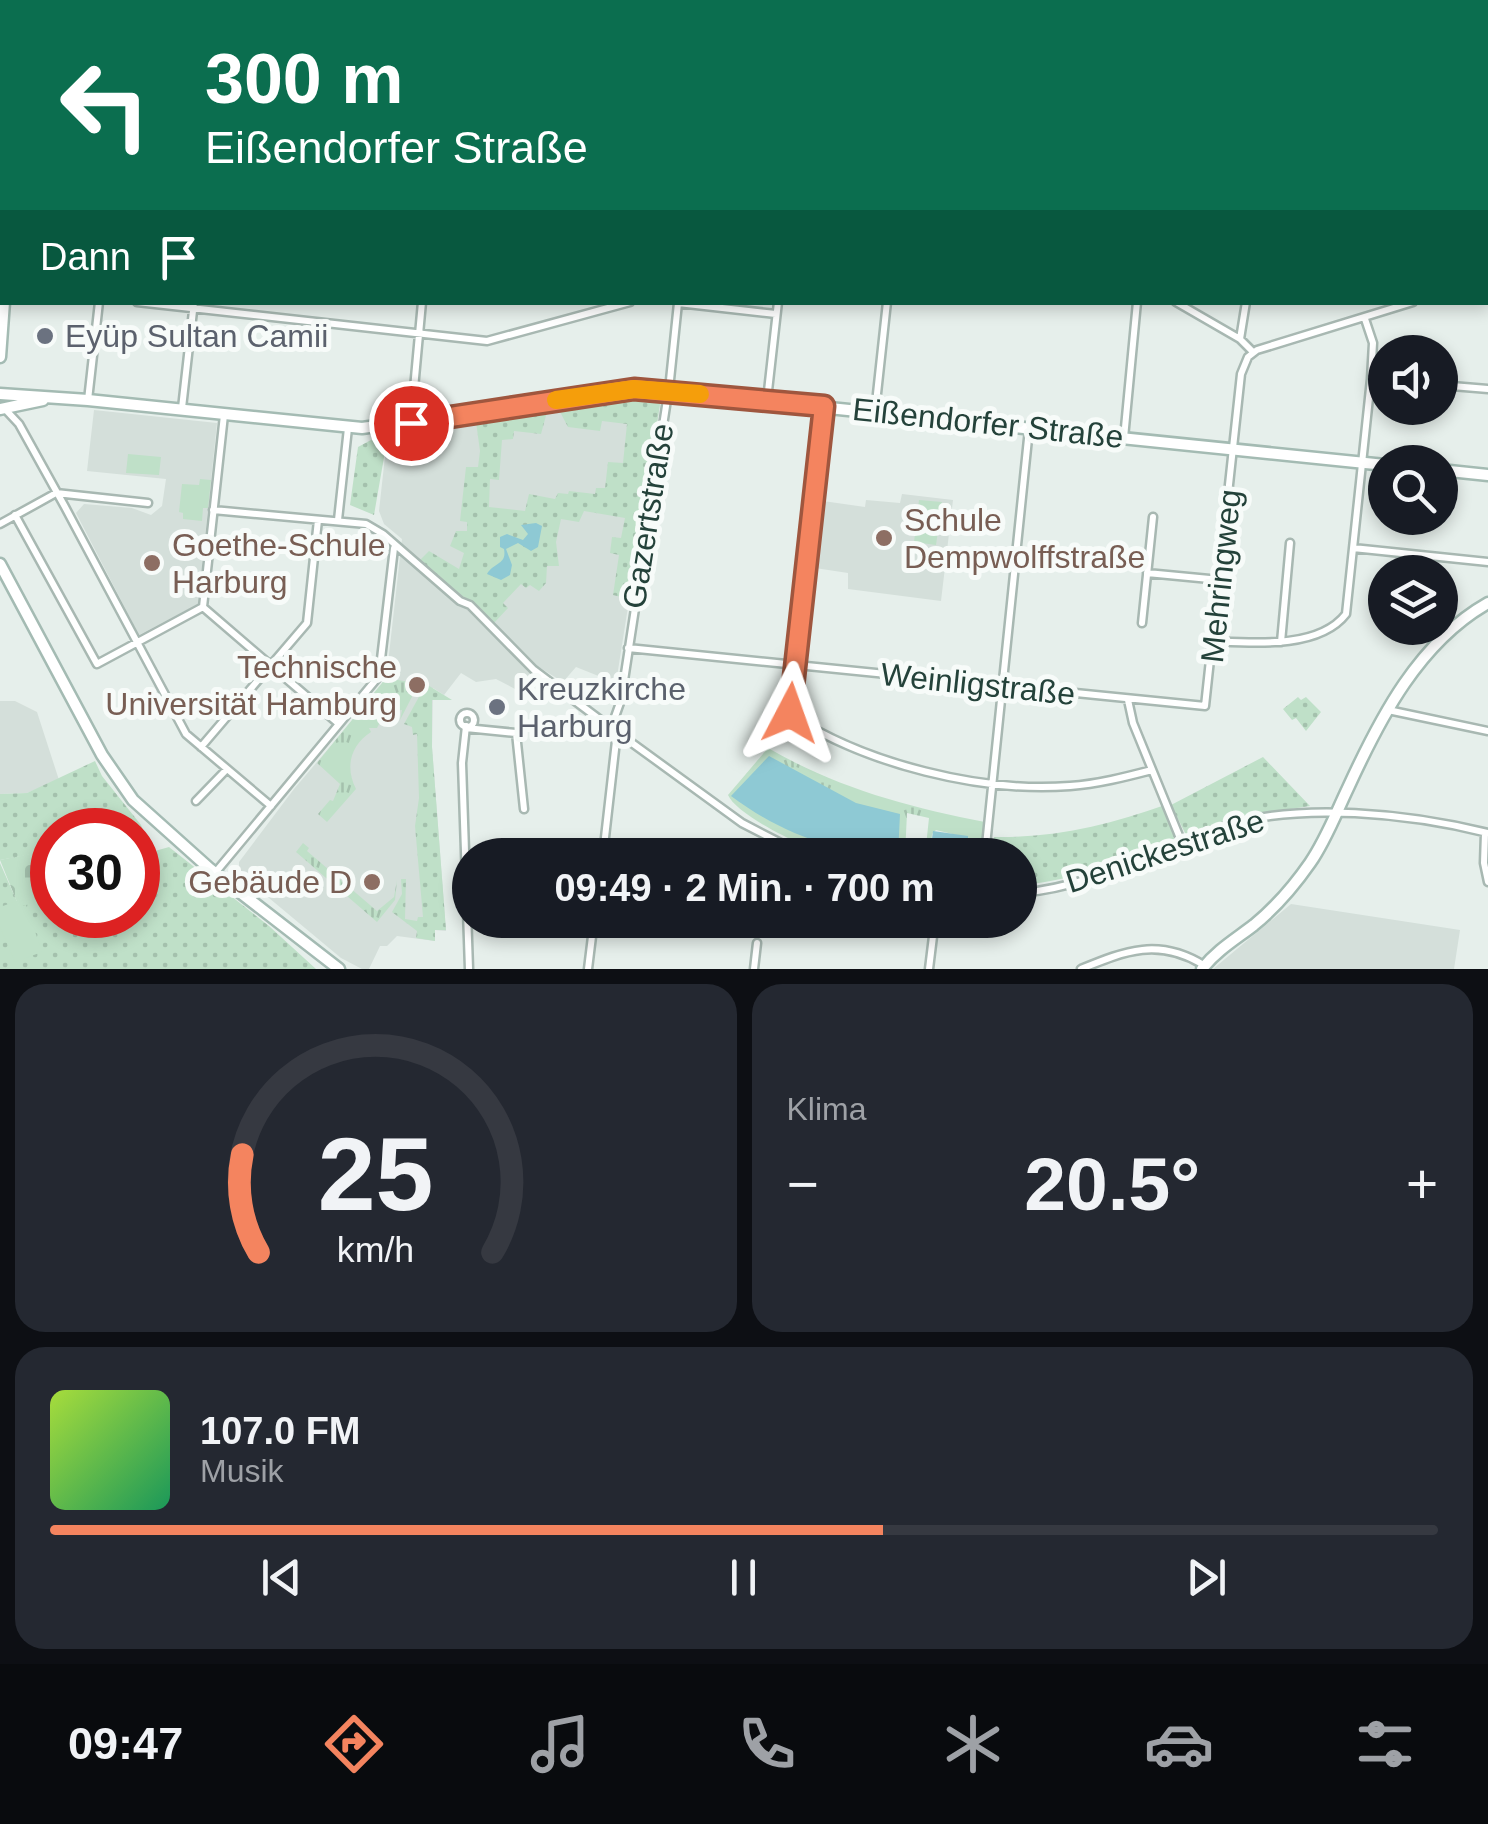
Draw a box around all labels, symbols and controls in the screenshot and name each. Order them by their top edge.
icon: left [40,40,170,170]
text: 300 m [205,40,403,118]
text: Eißendorfer Straße [205,122,588,173]
icon: arrive [151,230,206,285]
text: Dann [40,236,131,278]
place label: Eyüp Sultan Camii [65,318,328,354]
marker: Eyüp Sultan Camii [34,325,56,347]
map controls [1368,335,1458,645]
button: sound [1368,335,1458,425]
pin [369,381,454,466]
street label: Eißendorfer Straße [851,391,1125,455]
icon: arrive [384,396,439,451]
street label: Gazertstraße [616,421,680,611]
button: search [1368,445,1458,535]
street label: Mehringweg [1194,487,1248,665]
place label: Schule Dempwolffstraße [904,502,1145,575]
place label: Goethe-Schule Harburg [172,527,385,600]
marker: Schule Dempwolffstraße [873,527,895,549]
marker: Goethe-Schule Harburg [141,552,163,574]
button: layers [1368,555,1458,645]
place label: Technische Universität Hamburg [105,649,397,722]
street label: Weinligstraße [879,656,1077,712]
position arrow [738,661,842,765]
place label: Kreuzkirche Harburg [517,671,686,744]
marker: Technische Universität Hamburg [406,674,428,696]
marker: Kreuzkirche Harburg [486,696,508,718]
street label: Denickestraße [1061,802,1269,900]
speed limit sign: 30 [30,808,160,938]
place label: Gebäude D [188,864,352,900]
text: 09:49 · 2 Min. · 700 m [554,867,935,909]
marker: Gebäude D [361,871,383,893]
text: Klima [787,1091,867,1127]
text: 25 [318,1116,434,1232]
text: 20.5° [1024,1142,1200,1226]
text: − [787,1153,819,1215]
text: + [1406,1153,1438,1215]
text: km/h [337,1230,414,1270]
text: 107.0 FM [200,1410,361,1452]
text: Musik [200,1453,284,1489]
icon: previous [254,1550,309,1605]
icon: pause [716,1550,771,1605]
icon: next [1179,1550,1234,1605]
icon: directions [319,1709,389,1779]
icon: music [525,1709,595,1779]
icon: phone [732,1709,802,1779]
icon: climate [938,1709,1008,1779]
icon: car [1144,1709,1214,1779]
icon: filters [1350,1709,1420,1779]
text: 09:47 [68,1718,183,1769]

